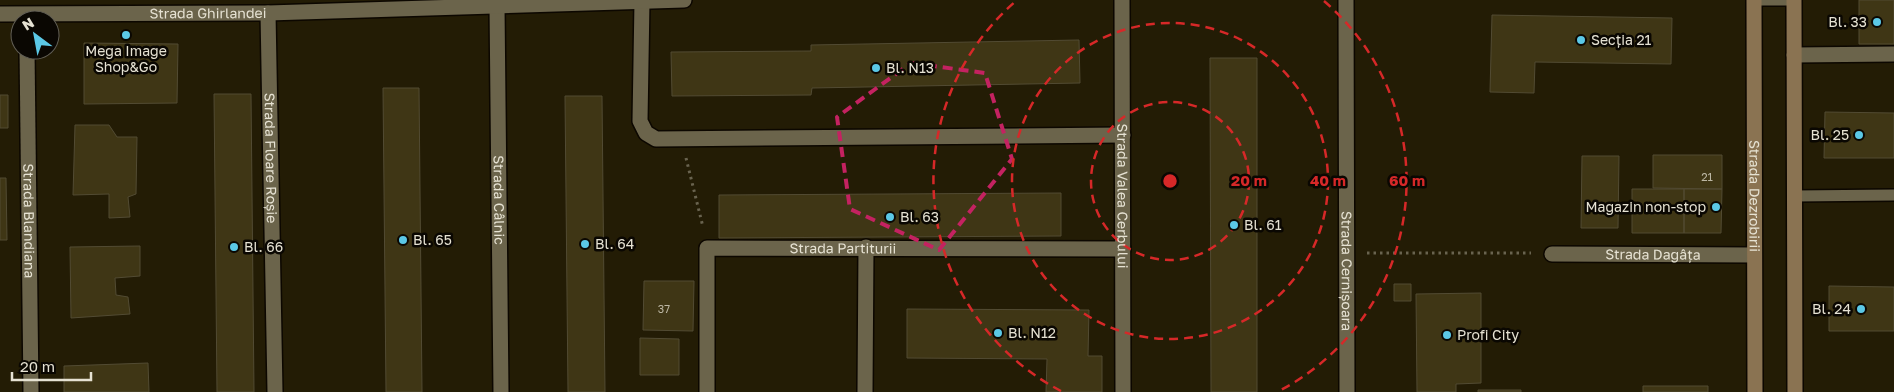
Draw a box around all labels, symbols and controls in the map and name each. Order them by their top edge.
street label: Strada Ghirlandei [150,4,266,21]
north arrow [10,10,60,60]
place label: Bl. 33 [1828,13,1867,30]
text: N [19,14,37,34]
marker: Bl. 33 [1871,16,1883,28]
marker: Mega Image Shop&Go [120,29,132,41]
place label: Secția 21 [1591,31,1652,48]
marker: Secția 21 [1575,34,1587,46]
place label: Mega Image Shop&Go [85,42,167,75]
place label: Bl. N13 [886,59,934,76]
marker: Bl. N13 [870,62,882,74]
street label: Strada Floare Roșie [261,92,281,223]
street label: Strada Valea Cerbului [1114,124,1132,268]
place label: Bl. 25 [1811,126,1849,143]
marker: Bl. 25 [1853,129,1865,141]
street label: Strada Dezrobirii [1746,140,1764,252]
street label: Strada Câlnic [491,155,508,245]
street label: Strada Blandiana [20,163,39,279]
house number: 21 [1701,170,1713,183]
text: 20 m [1231,171,1267,189]
text: 40 m [1310,171,1346,189]
text: 60 m [1389,171,1425,189]
centre of rings [1161,172,1179,190]
place label: Magazin non-stop [1586,198,1706,215]
marker: Magazin non-stop [1710,201,1722,213]
place label: Bl. 63 [900,208,939,225]
marker: Bl. 63 [884,211,896,223]
street label: Strada Cernișoara [1339,211,1356,331]
place label: Bl. 61 [1244,216,1282,233]
marker: Bl. 61 [1228,219,1240,231]
place label: Bl. 65 [413,231,452,248]
marker: Bl. 65 [397,234,409,246]
place label: Bl. 64 [595,235,634,252]
place label: Bl. 66 [244,238,283,255]
marker: Bl. 64 [579,238,591,250]
street label: Strada Partiturii [790,239,896,256]
marker: Bl. 66 [228,241,240,253]
street label: Strada Dagâța [1605,245,1701,263]
place label: Bl. 24 [1812,300,1851,317]
house number: 37 [658,302,670,315]
marker: Bl. 24 [1855,303,1867,315]
place label: Bl. N12 [1008,324,1056,341]
place label: Profi City [1457,326,1519,343]
marker: Bl. N12 [992,327,1004,339]
marker: Profi City [1441,329,1453,341]
scale bar [12,350,91,382]
text: 20 m [20,357,55,375]

